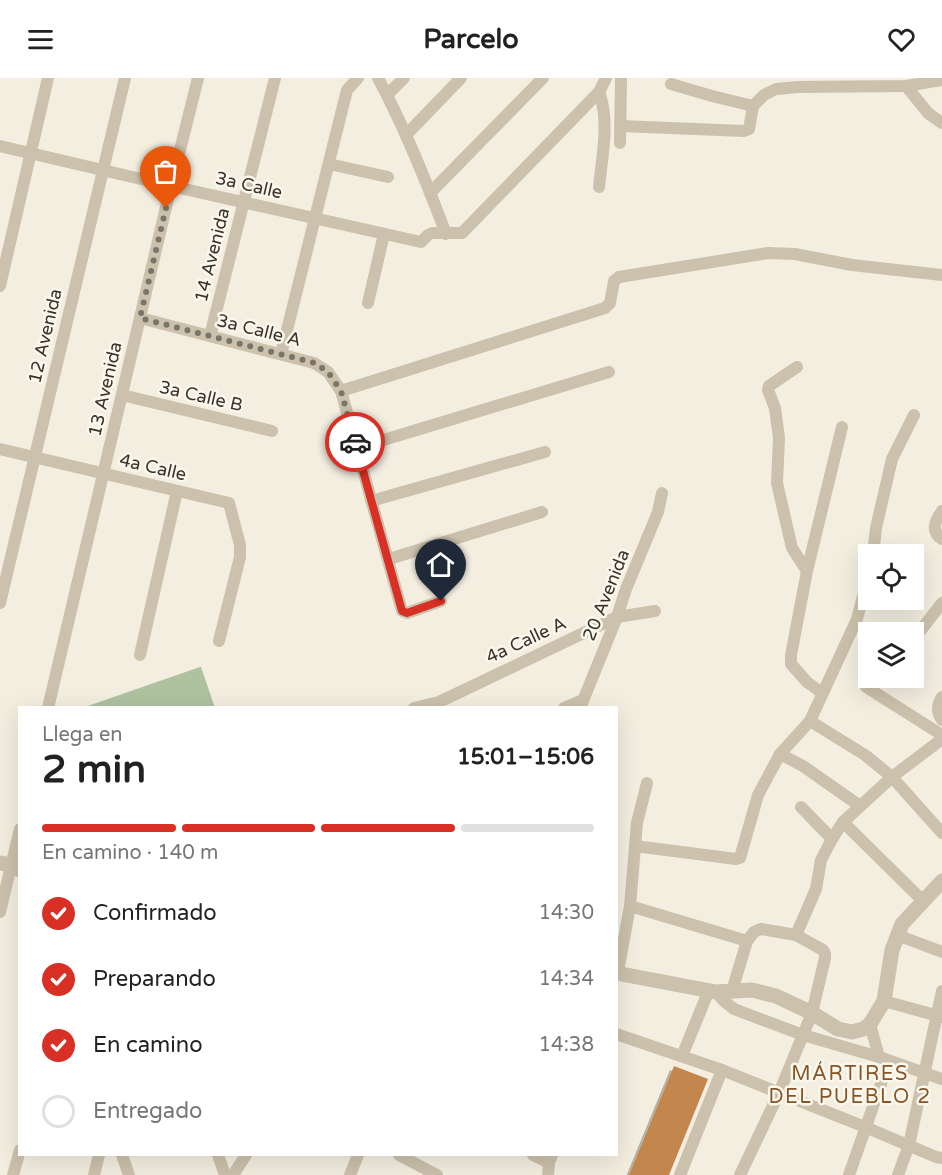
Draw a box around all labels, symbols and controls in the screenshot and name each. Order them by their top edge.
icon: menu [24,23,57,56]
text: Parcelo [423,23,519,56]
icon: heart [885,23,918,56]
pin [140,146,191,208]
icon: bag [149,155,182,188]
street label: 3a Calle [213,167,285,203]
street label: 14 Avenida [190,205,234,305]
street label: 12 Avenida [23,286,67,386]
street label: 3a Calle A [215,309,303,351]
street label: 13 Avenida [83,339,127,439]
street label: 3a Calle B [157,376,245,416]
courier [325,412,385,472]
icon: car [339,426,372,459]
street label: 4a Calle [117,449,189,485]
pin [415,539,466,601]
map controls [858,544,924,688]
button: locate [858,544,924,610]
street label: 20 Avenida [578,546,634,644]
icon: home [424,548,457,581]
street label: 4a Calle A [482,612,570,668]
button: layers [858,622,924,688]
text: Llega en [42,723,122,747]
text: 15:01–15:06 [457,744,594,770]
text: 2 min [42,746,146,793]
text: En camino · 140 m [42,841,218,865]
icon: check [42,897,75,930]
text: Confirmado [93,900,217,926]
text: 14:30 [539,901,594,925]
icon: check [42,963,75,996]
text: Preparando [93,966,216,992]
text: 14:34 [539,967,594,991]
icon: check [42,1029,75,1062]
text: En camino [93,1032,203,1058]
text: 14:38 [539,1033,594,1057]
district label: MÁRTIRES DEL PUEBLO 2 [768,1061,932,1109]
text: Entregado [93,1098,202,1124]

